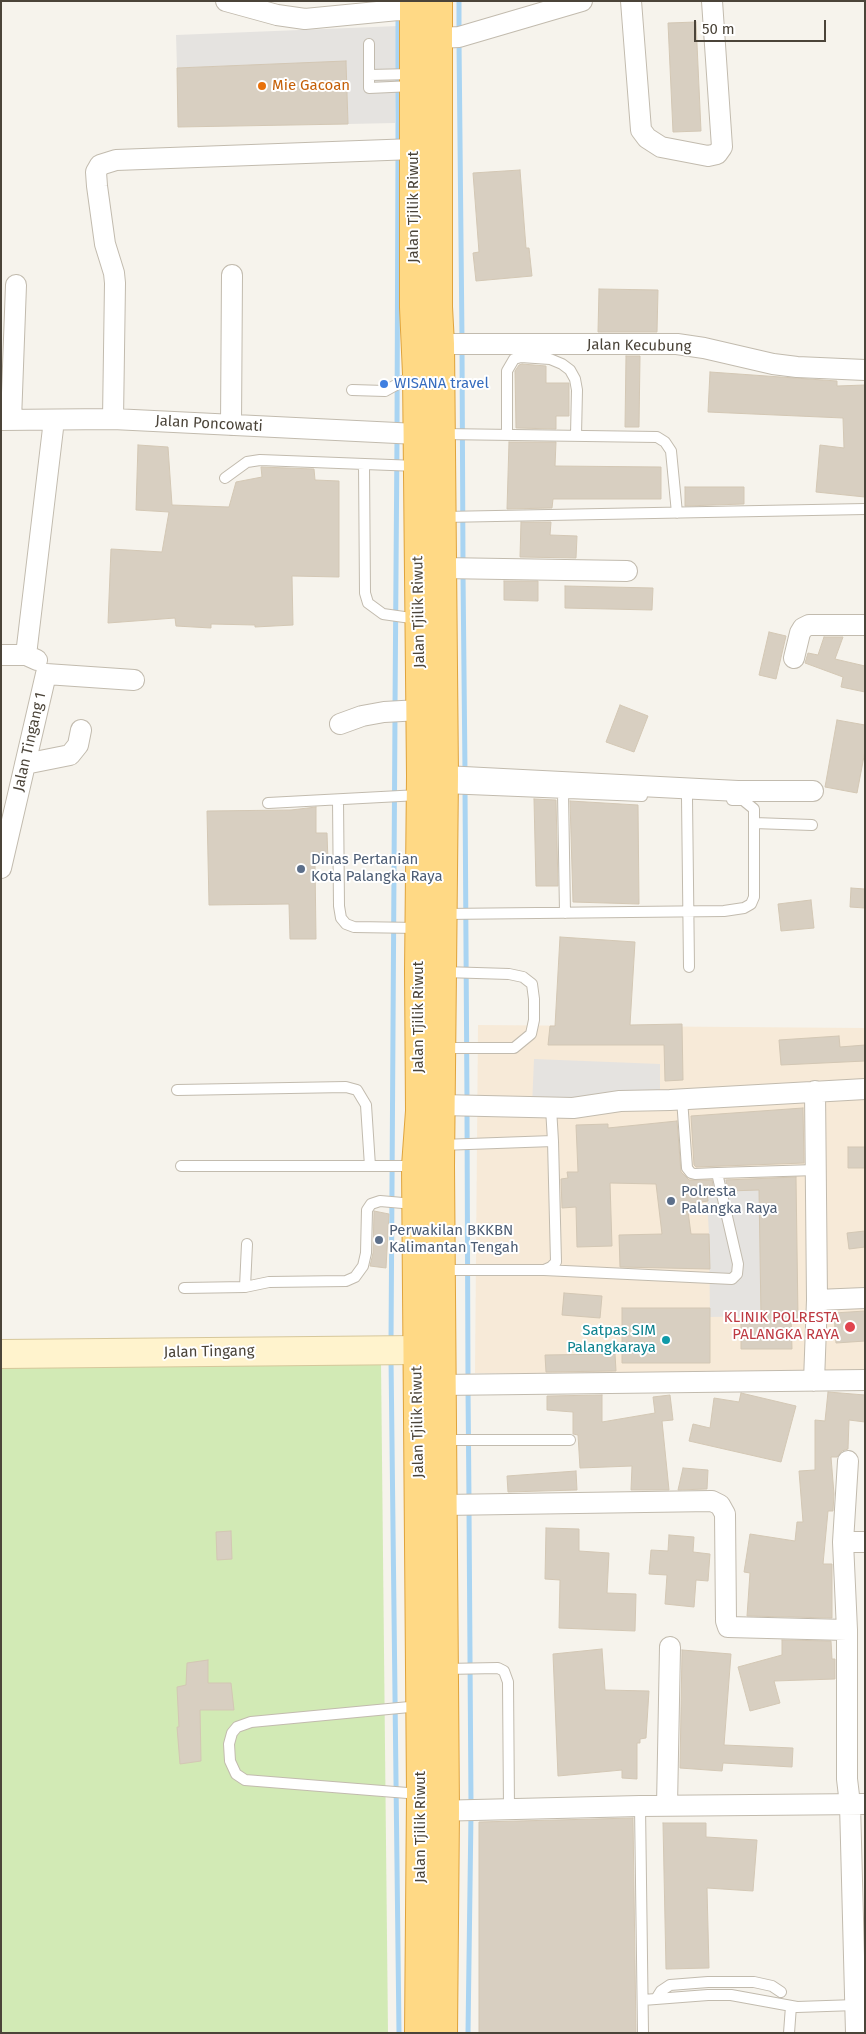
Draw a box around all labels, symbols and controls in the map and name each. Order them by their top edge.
scale bar [696,10,828,42]
text: 50 m [702,20,735,38]
place label: Mie Gacoan [272,77,350,95]
marker: Mie Gacoan [256,80,268,92]
street label: Jalan Tjilik Riwut [405,151,423,263]
street label: Jalan Kecubung [587,336,691,356]
place label: WISANA travel [394,375,489,393]
marker: WISANA travel [378,378,390,390]
street label: Jalan Poncowati [155,412,263,436]
street label: Jalan Tjilik Riwut [409,556,429,668]
street label: Jalan Tingang 1 [10,691,50,793]
place label: Dinas Pertanian Kota Palangka Raya [311,851,443,886]
marker: Dinas Pertanian Kota Palangka Raya [295,863,307,875]
street label: Jalan Tjilik Riwut [410,961,428,1073]
place label: Polresta Palangka Raya [681,1183,778,1218]
marker: Polresta Palangka Raya [665,1195,677,1207]
place label: Perwakilan BKKBN Kalimantan Tengah [389,1222,519,1257]
marker: Perwakilan BKKBN Kalimantan Tengah [373,1234,385,1246]
place label: KLINIK POLRESTA PALANGKA RAYA [724,1309,839,1344]
marker: KLINIK POLRESTA PALANGKA RAYA [843,1320,857,1334]
place label: Satpas SIM Palangkaraya [567,1322,656,1357]
marker: Satpas SIM Palangkaraya [660,1334,672,1346]
street label: Jalan Tingang [163,1342,255,1362]
street label: Jalan Tjilik Riwut [408,1366,428,1478]
street label: Jalan Tjilik Riwut [412,1771,430,1883]

